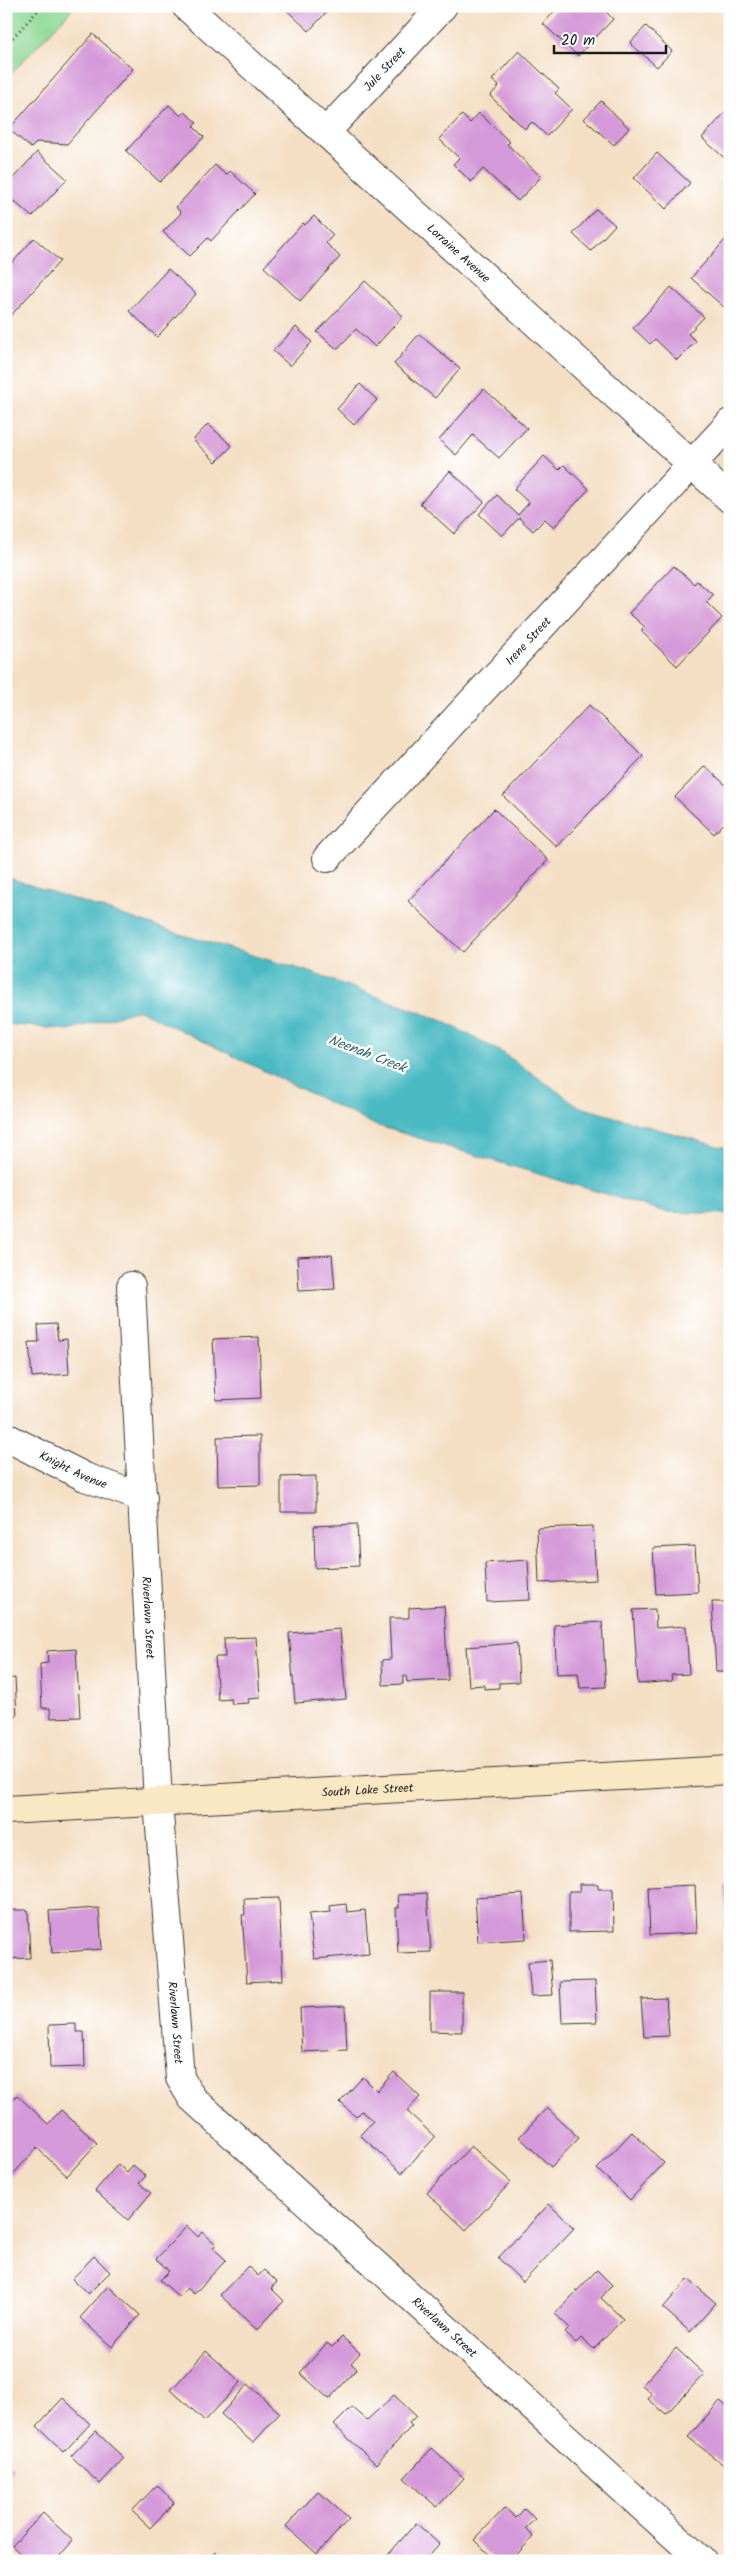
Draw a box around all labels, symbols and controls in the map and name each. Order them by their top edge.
scale bar [554,22,666,54]
text: 20 m [561,29,595,53]
street label: Jule Street [359,42,410,96]
street label: Lorraine Avenue [422,219,495,288]
street label: Irene Street [501,612,556,669]
water label: Neenah Creek [325,1029,411,1080]
street label: Knight Avenue [36,1446,111,1494]
street label: Riverlawn Street [137,1576,160,1660]
street label: South Lake Street [321,1778,414,1802]
street label: Riverlawn Street [163,1981,188,2065]
street label: Riverlawn Street [408,2292,482,2362]

